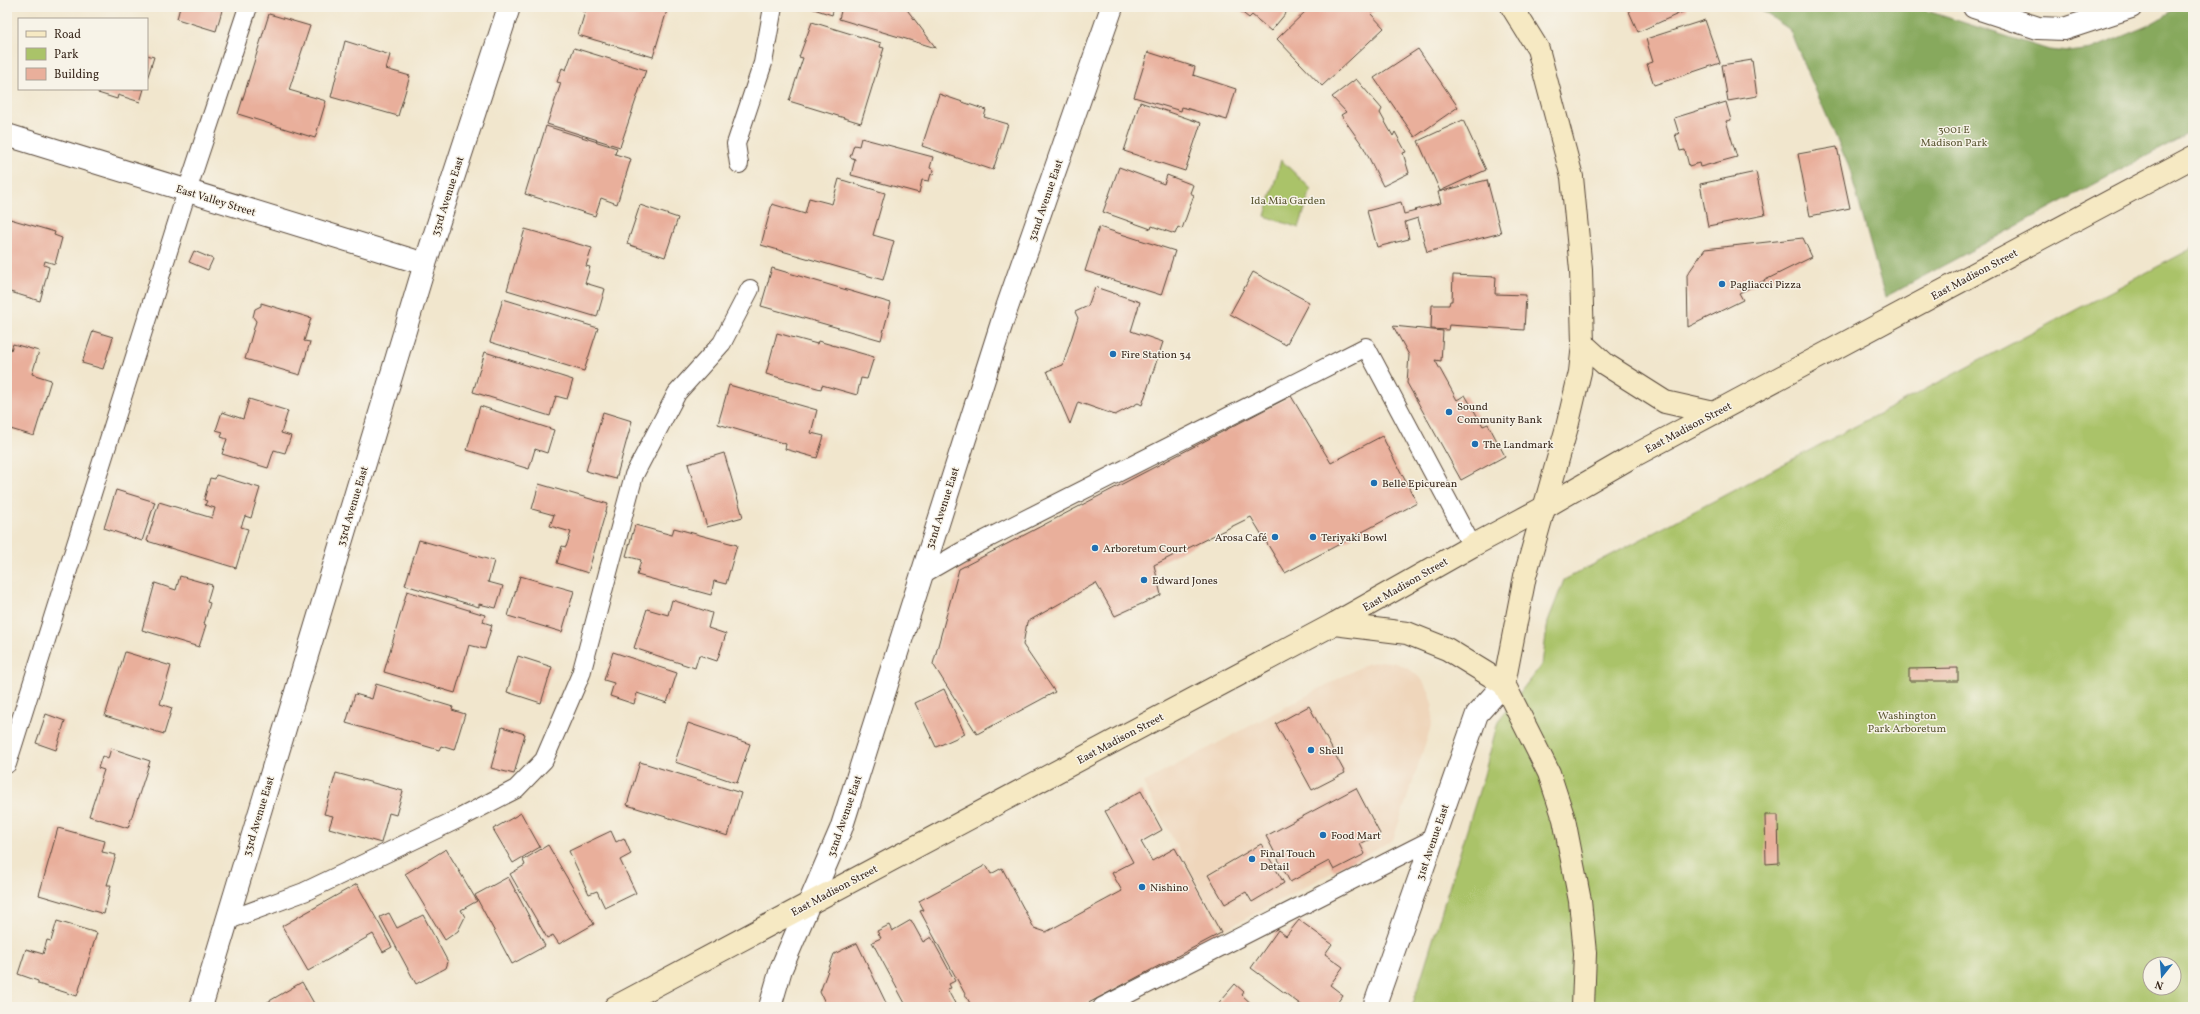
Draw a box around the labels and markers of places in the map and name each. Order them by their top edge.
place label: Pagliacci Pizza [1730,278,1802,293]
marker: Pagliacci Pizza [1717,279,1727,289]
place label: Fire Station 34 [1121,348,1192,363]
marker: Fire Station 34 [1108,349,1118,359]
place label: Sound Community Bank [1457,400,1542,428]
marker: Sound Community Bank [1444,407,1454,417]
place label: The Landmark [1483,438,1553,453]
marker: The Landmark [1470,439,1480,449]
place label: Belle Epicurean [1382,477,1458,492]
marker: Belle Epicurean [1369,478,1379,488]
place label: Arosa Café [1215,531,1267,546]
place label: Teriyaki Bowl [1321,531,1387,546]
marker: Arosa Café [1270,532,1280,542]
marker: Teriyaki Bowl [1308,532,1318,542]
place label: Arboretum Court [1103,542,1187,557]
marker: Arboretum Court [1090,543,1100,553]
place label: Edward Jones [1152,574,1218,589]
marker: Edward Jones [1139,575,1149,585]
place label: Shell [1319,744,1343,759]
marker: Shell [1306,745,1316,755]
place label: Food Mart [1331,829,1381,844]
marker: Food Mart [1318,830,1328,840]
place label: Final Touch Detail [1260,847,1316,875]
marker: Final Touch Detail [1247,854,1257,864]
place label: Nishino [1150,881,1189,896]
marker: Nishino [1137,882,1147,892]

